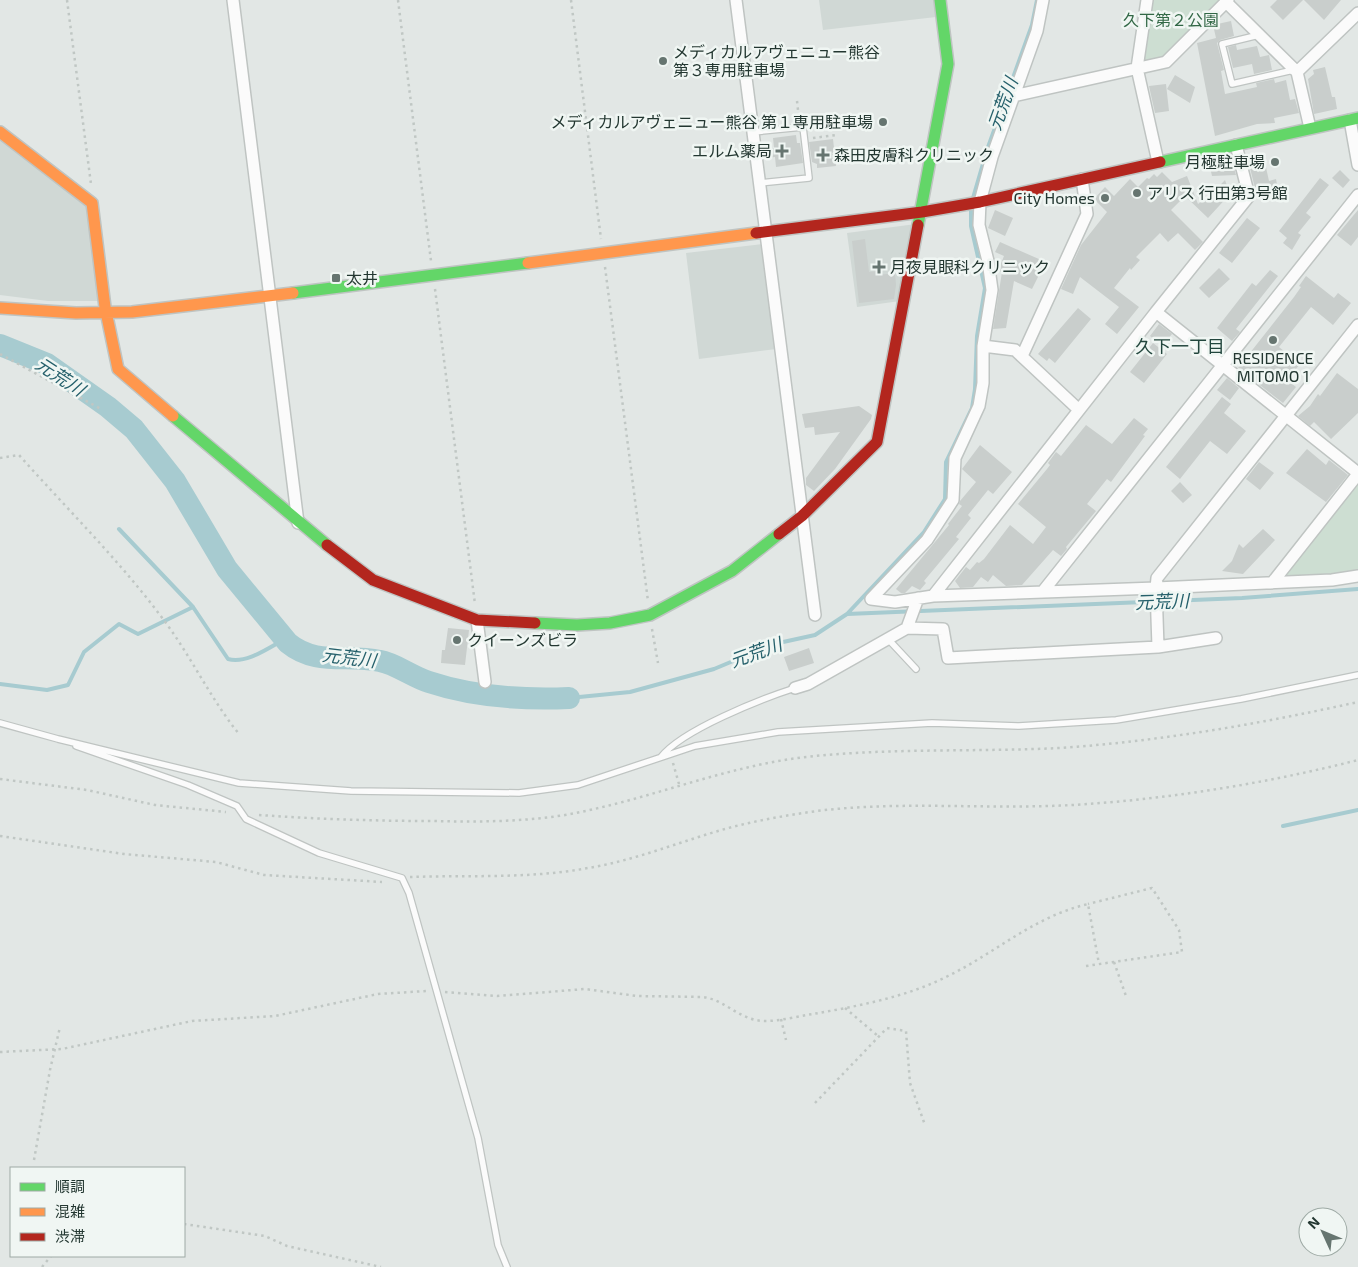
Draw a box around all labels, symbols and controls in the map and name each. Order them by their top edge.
park label: 久下第２公園 [1123,10,1219,29]
place label: メディカルアヴェニュー熊谷 第３専用駐車場 [673,42,880,79]
marker: メディカルアヴェニュー熊谷 第３専用駐車場 [657,55,669,67]
water label: 元荒川 [982,73,1022,133]
place label: メディカルアヴェニュー熊谷 第１専用駐車場 [551,112,873,131]
marker: メディカルアヴェニュー熊谷 第１専用駐車場 [877,116,889,128]
place label: エルム薬局 [692,141,772,160]
marker: エルム薬局 [776,145,788,157]
place label: 森田皮膚科クリニック [834,145,994,164]
marker: 森田皮膚科クリニック [816,148,830,162]
place label: 月極駐車場 [1185,152,1265,171]
marker: 月極駐車場 [1269,156,1281,168]
place label: アリス 行田第3号館 [1147,183,1287,202]
marker: アリス 行田第3号館 [1131,187,1143,199]
place label: City Homes [1014,188,1095,207]
marker: City Homes [1099,192,1111,204]
place label: 月夜見眼科クリニック [890,257,1050,276]
marker: 月夜見眼科クリニック [872,260,886,274]
place label: 太井 [346,268,378,287]
marker: 太井 [330,272,342,284]
marker: RESIDENCE MITOMO 1 [1267,334,1279,346]
district label: 久下一丁目 [1135,335,1225,357]
place label: RESIDENCE MITOMO 1 [1233,348,1314,385]
water label: 元荒川 [32,352,91,401]
water label: 元荒川 [1135,589,1191,613]
place label: クイーンズビラ [467,630,578,649]
water label: 元荒川 [727,632,787,672]
marker: クイーンズビラ [451,634,463,646]
water label: 元荒川 [321,643,379,671]
legend [10,1167,185,1257]
text: 順調 [55,1177,85,1195]
text: 混雑 [55,1202,85,1220]
north arrow [1298,1207,1348,1257]
text: N [1304,1213,1323,1232]
text: 渋滞 [55,1227,85,1245]

